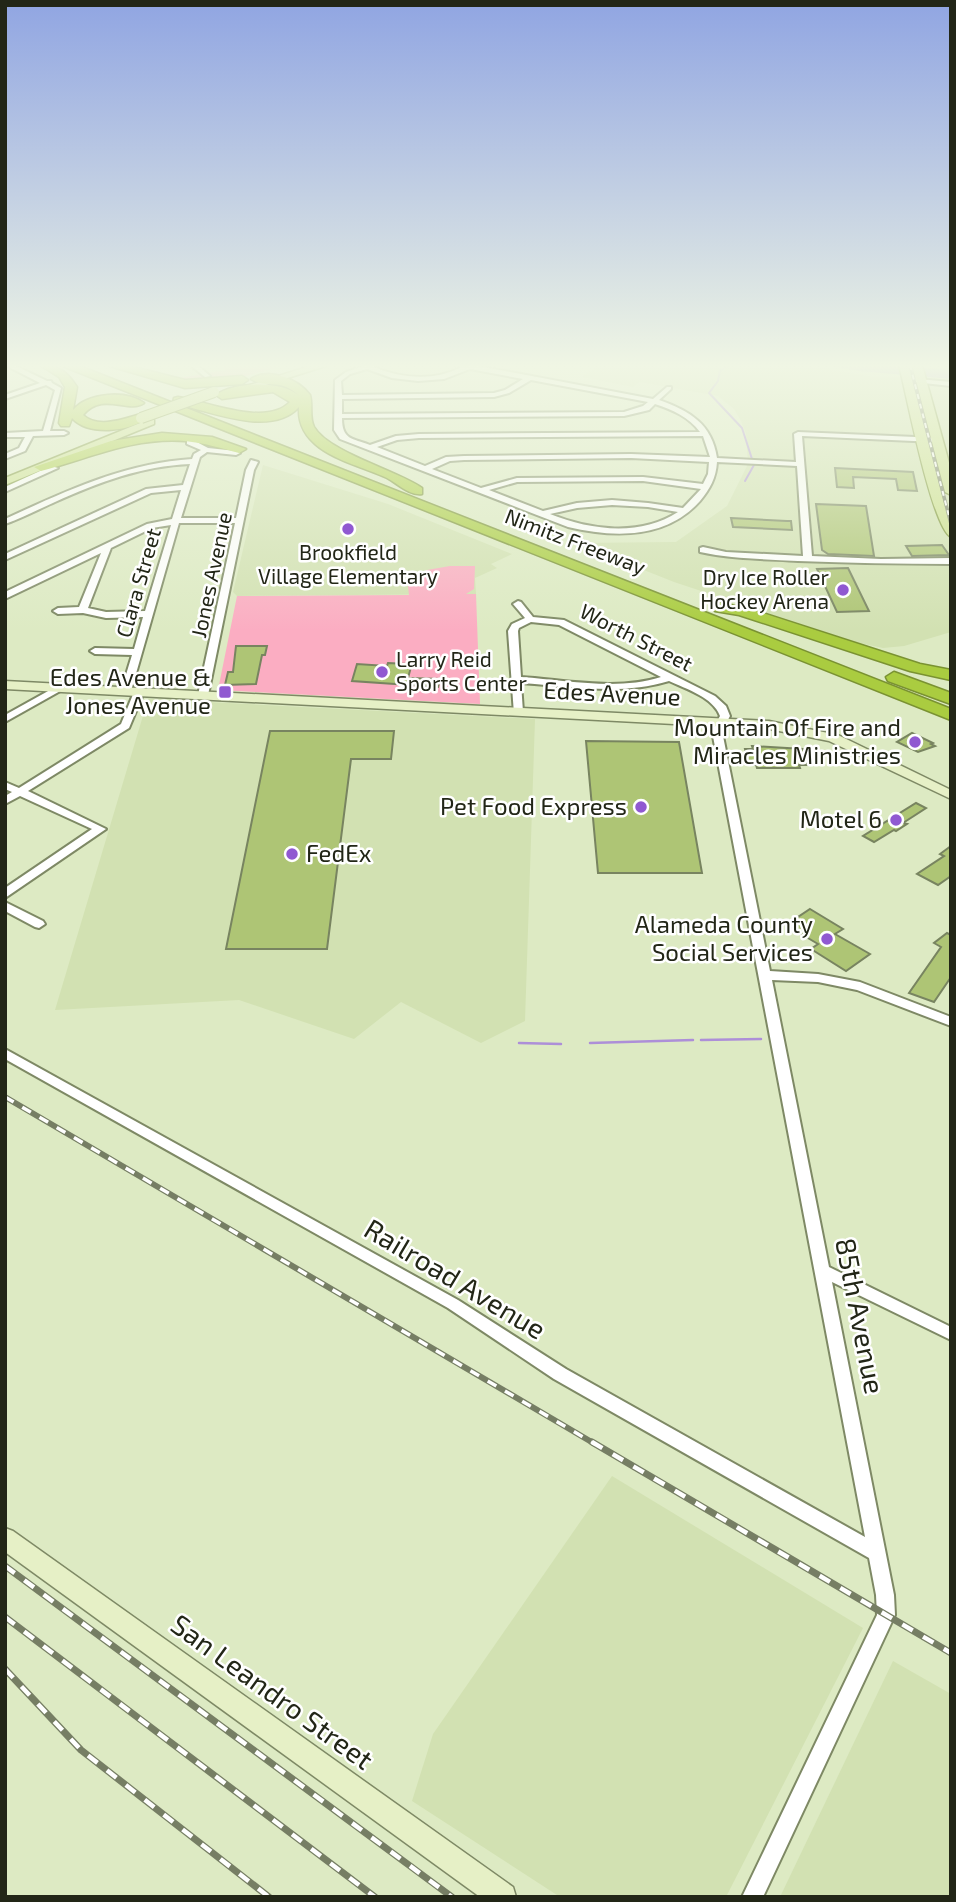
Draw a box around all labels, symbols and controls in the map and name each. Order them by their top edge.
street label: Nimitz Freeway [502,502,649,579]
street label: Jones Avenue [185,510,236,640]
marker: Brookfield Village Elementary [340,521,356,537]
street label: Clara Street [110,525,165,640]
place label: Brookfield Village Elementary [258,539,438,588]
place label: Dry Ice Roller Hockey Arena [700,564,830,613]
marker: Dry Ice Roller Hockey Arena [835,582,851,598]
street label: Worth Street [576,598,697,676]
place label: Larry Reid Sports Center [396,646,527,695]
place label: Edes Avenue & Jones Avenue [50,662,211,719]
marker: Larry Reid Sports Center [374,664,390,680]
street label: Edes Avenue [543,674,681,711]
marker: Edes Avenue & Jones Avenue [217,684,233,700]
place label: Mountain Of Fire and Miracles Ministries [674,712,901,769]
marker: Mountain Of Fire and Miracles Ministries [907,734,923,750]
place label: Pet Food Express [440,791,627,820]
marker: Pet Food Express [633,799,649,815]
place label: Motel 6 [800,804,882,833]
marker: Motel 6 [888,812,904,828]
place label: FedEx [306,838,372,867]
marker: FedEx [284,846,300,862]
place label: Alameda County Social Services [635,909,813,966]
marker: Alameda County Social Services [819,931,835,947]
street label: Railroad Avenue [359,1211,552,1346]
street label: 85th Avenue [829,1235,893,1397]
street label: San Leandro Street [165,1606,380,1776]

